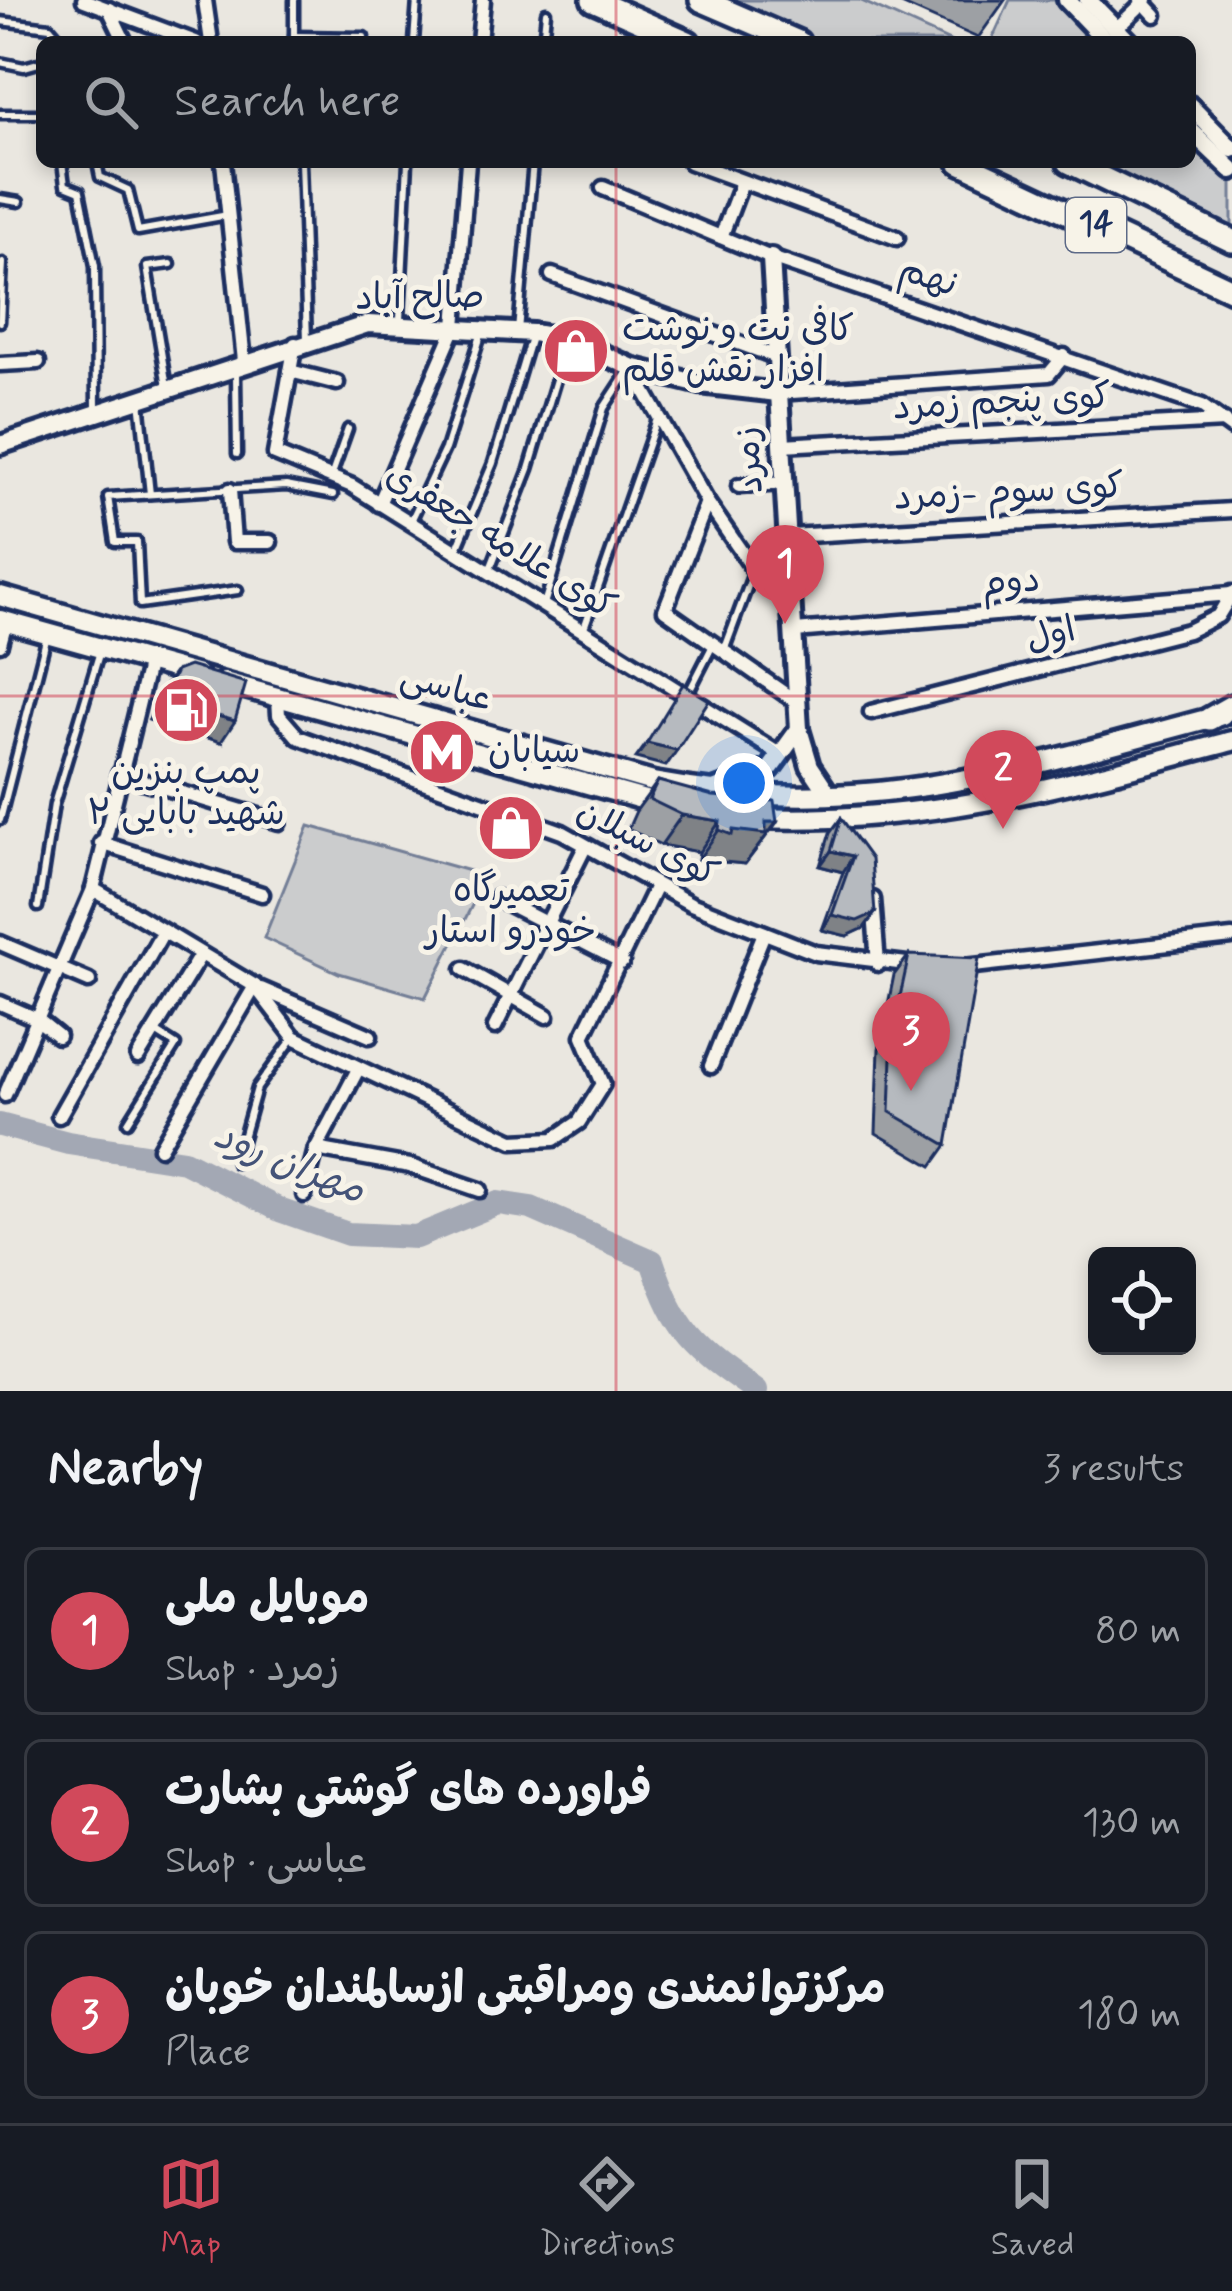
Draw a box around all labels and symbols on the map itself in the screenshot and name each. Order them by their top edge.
road number: 14 [1066,198,1126,252]
street label: نهم [893,247,963,310]
street label: صالح آباد [355,273,485,323]
place label: کافی نت و نوشت افزار نقش قلم [622,305,854,396]
shop icon: کافی نت و نوشت افزار نقش قلم [541,316,611,386]
street label: کوی پنجم زمرد [892,374,1112,433]
street label: زمرد [724,425,776,495]
street label: کوی علامه جعفری [376,453,624,631]
street label: کوی سوم -زمرد [893,464,1125,524]
pin: 1 [746,525,824,624]
street label: دوم [980,557,1042,611]
street label: اول [1021,607,1081,665]
street label: عباسى [395,654,497,724]
fuel station icon: پمپ بنزین شهید بابایی ۲ [151,675,221,745]
metro station icon: سیابان [407,717,477,787]
place label: سیابان [488,729,580,776]
pin: 2 [964,730,1042,829]
place label: پمپ بنزین شهید بابایی ۲ [87,750,285,838]
your location [714,753,774,813]
street label: کوی سبلان [568,788,726,900]
shop icon: تعمیرگاه خودرو استار [476,793,546,863]
place label: تعمیرگاه خودرو استار [423,868,596,956]
pin: 3 [872,992,950,1091]
water label: مهران رود [206,1111,372,1217]

